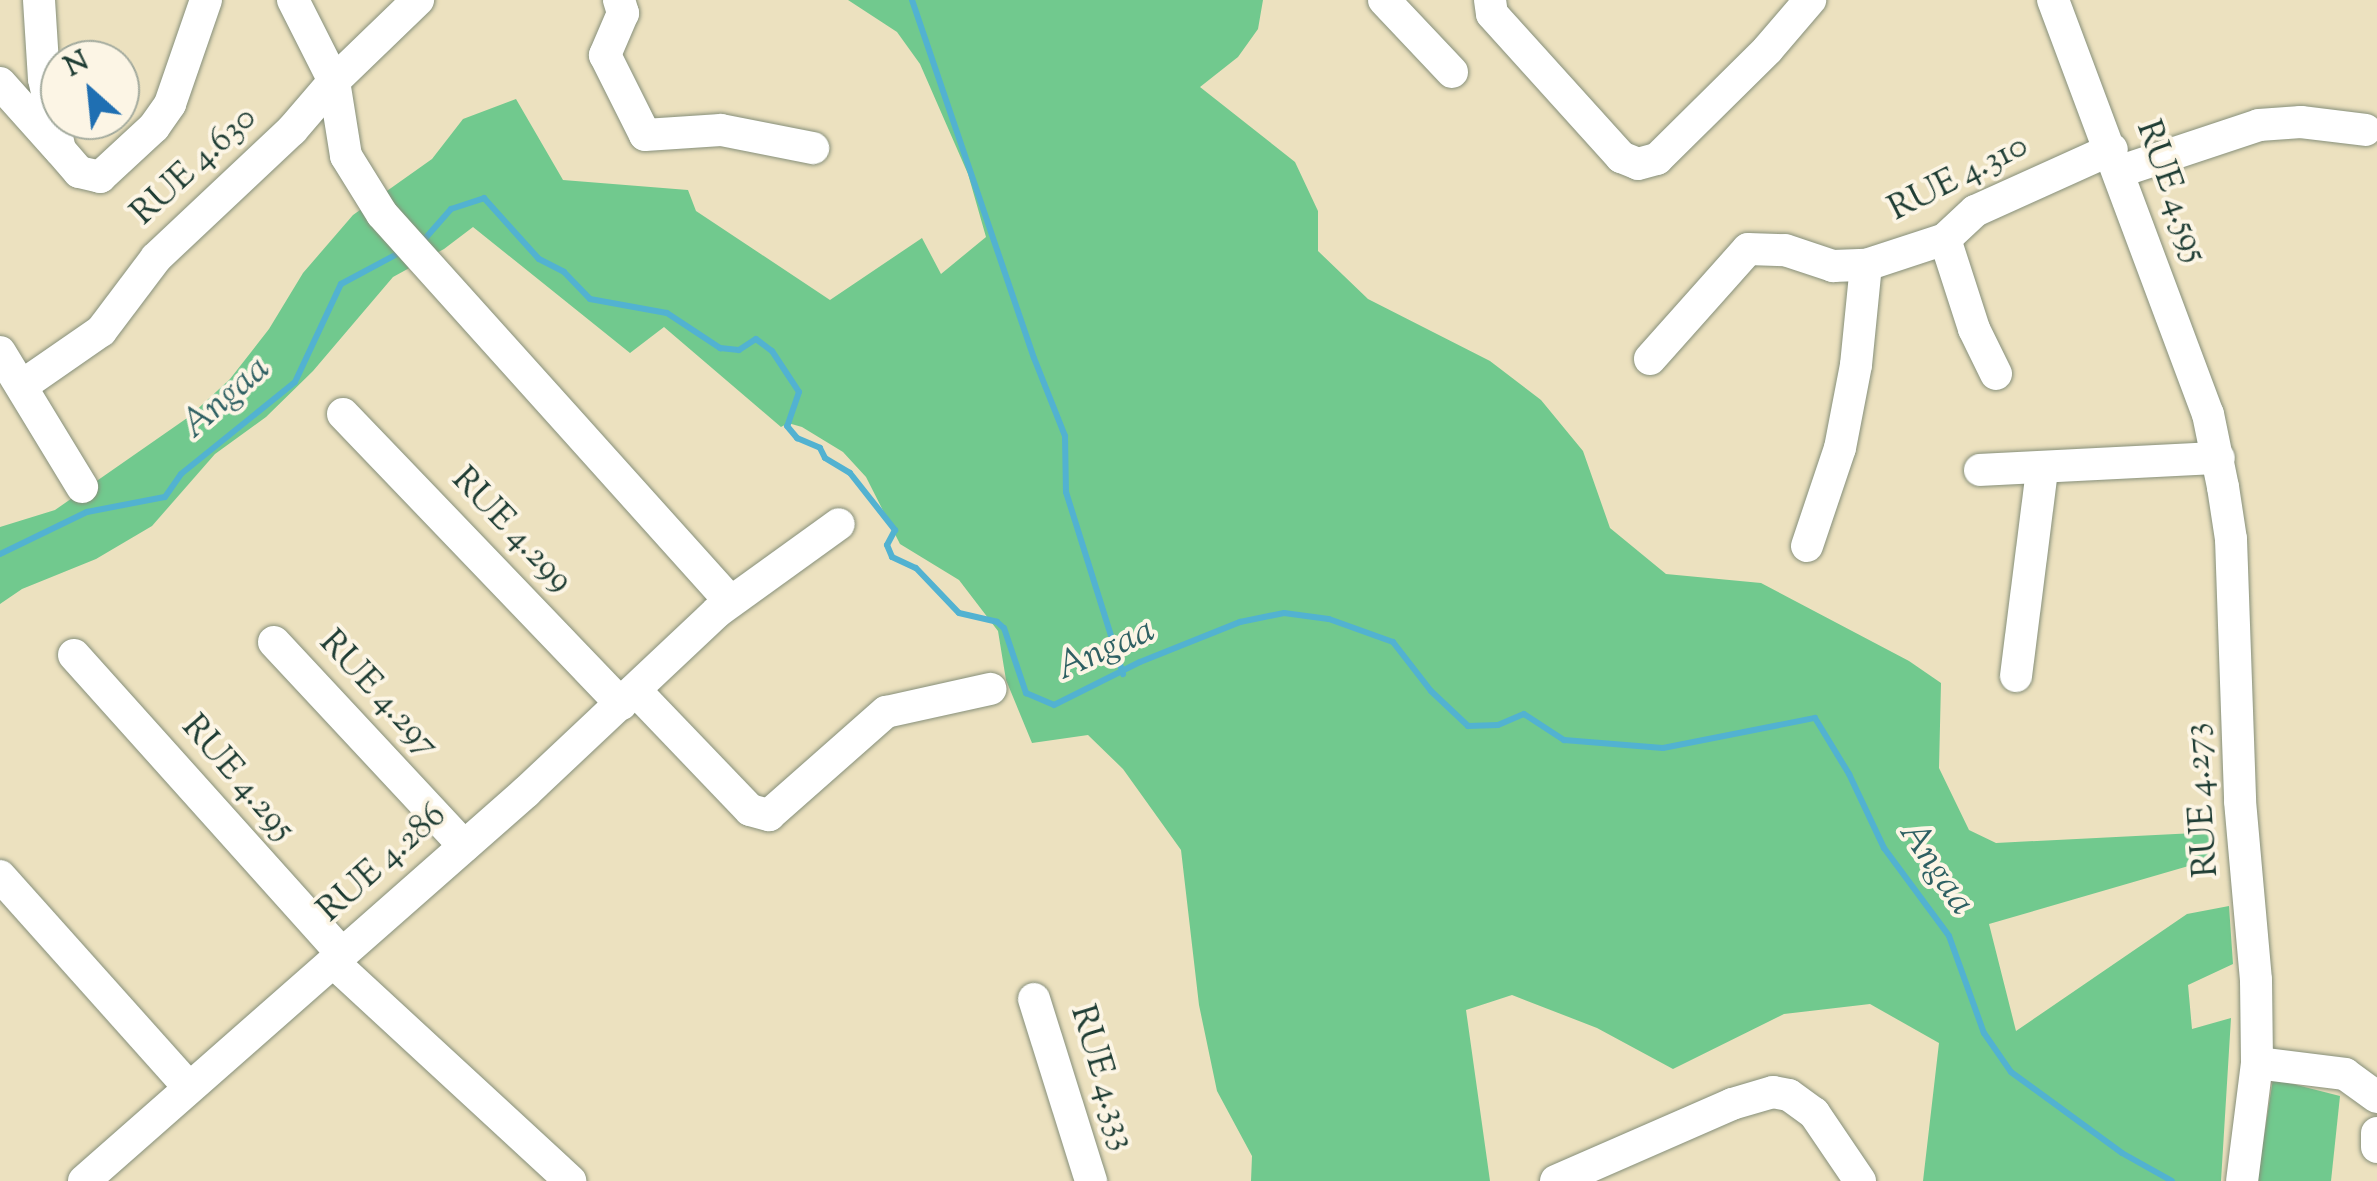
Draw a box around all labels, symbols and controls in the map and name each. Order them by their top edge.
north arrow [40,40,140,140]
text: N [58,42,96,88]
street label: RUE 4.630 [124,99,266,235]
street label: RUE 4.595 [2125,115,2215,269]
street label: RUE 4.310 [1882,126,2036,232]
water label: Angaa [173,348,281,450]
street label: RUE 4.299 [441,460,581,602]
water label: Angaa [1049,609,1163,693]
street label: RUE 4.297 [309,623,447,767]
street label: RUE 4.295 [171,708,303,850]
street label: RUE 4.273 [2177,721,2229,879]
street label: RUE 4.286 [310,796,456,932]
water label: Angaa [1887,813,1983,925]
street label: RUE 4.333 [1059,1001,1143,1155]

